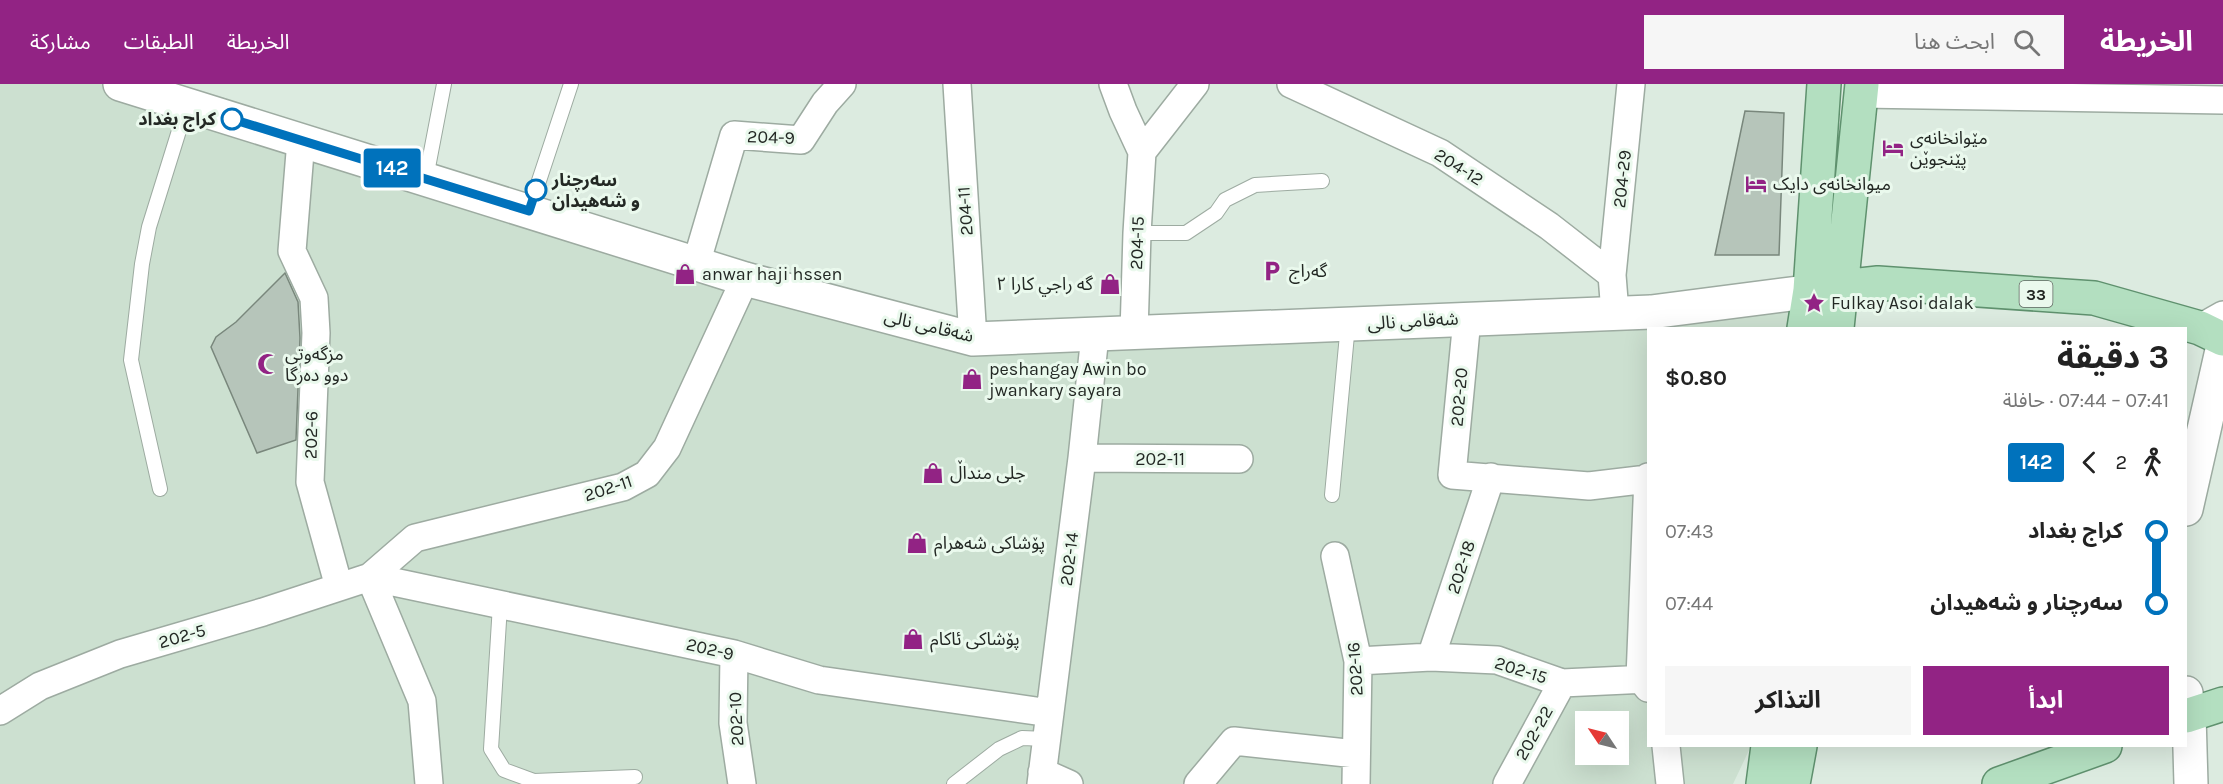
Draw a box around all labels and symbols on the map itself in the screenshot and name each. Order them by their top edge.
place label: كراج بغداد [138,108,217,132]
marker: كراج بغداد [221,108,243,130]
street label: 204-9 [747,125,795,149]
place label: مێوانخانەی پێنجوێن [1910,127,1988,170]
hotel icon: مێوانخانەی پێنجوێن [1881,136,1905,160]
street label: 204-12 [1430,143,1488,191]
line badge: 142 [358,148,426,188]
street label: 204-29 [1608,149,1636,209]
place label: سەرچنار و شەهیدان [551,169,640,212]
hotel icon: میوانخانەی دایک [1744,172,1768,196]
place label: میوانخانەی دایک [1773,173,1891,195]
marker: سەرچنار و شەهیدان [525,179,547,201]
street label: 204-11 [952,186,978,236]
street label: 204-15 [1125,216,1149,270]
parking icon: گەراج [1260,259,1284,283]
place label: گەراج [1289,260,1328,284]
shop icon: anwar haji hssen [673,262,697,286]
place label: anwar haji hssen [702,263,842,285]
shop icon: گه راجي كارا ٢ [1098,272,1122,296]
place label: گه راجي كارا ٢ [996,273,1094,297]
road number: 33 [2020,281,2052,307]
place icon: Fulkay Asoi dalak [1802,291,1826,315]
place label: Fulkay Asoi dalak [1831,292,1974,314]
street label: شەقامی نالی [882,305,976,347]
street label: شەقامی نالی [1367,308,1459,334]
place label: مزگەوتی دوو دەرگا [285,343,348,386]
mosque icon: مزگەوتی دوو دەرگا [256,352,280,376]
place label: peshangay Awin bo jwankary sayara [987,358,1147,401]
shop icon: peshangay Awin bo jwankary sayara [960,367,984,391]
street label: 202-20 [1445,367,1473,427]
street label: 202-6 [300,411,322,459]
street label: 202-11 [1135,448,1185,470]
place label: جلی منداڵ [950,460,1026,484]
shop icon: جلی منداڵ [921,461,945,485]
street label: 202-11 [581,470,635,506]
shop icon: پۆشاکی شەھرام [905,531,929,555]
street label: 202-14 [1055,531,1083,587]
place label: پۆشاکی شەھرام [934,532,1045,557]
street label: 202-18 [1442,538,1480,596]
street label: 202-5 [156,619,208,653]
shop icon: پۆشاکی ئاکام [901,627,925,651]
place label: پۆشاکی ئاکام [930,628,1020,653]
street label: 202-9 [684,633,736,665]
street label: 202-16 [1342,641,1368,697]
street label: 202-15 [1492,652,1550,688]
street label: 202-10 [724,691,748,747]
street label: 202-22 [1510,702,1558,764]
north arrow [1575,711,1629,765]

